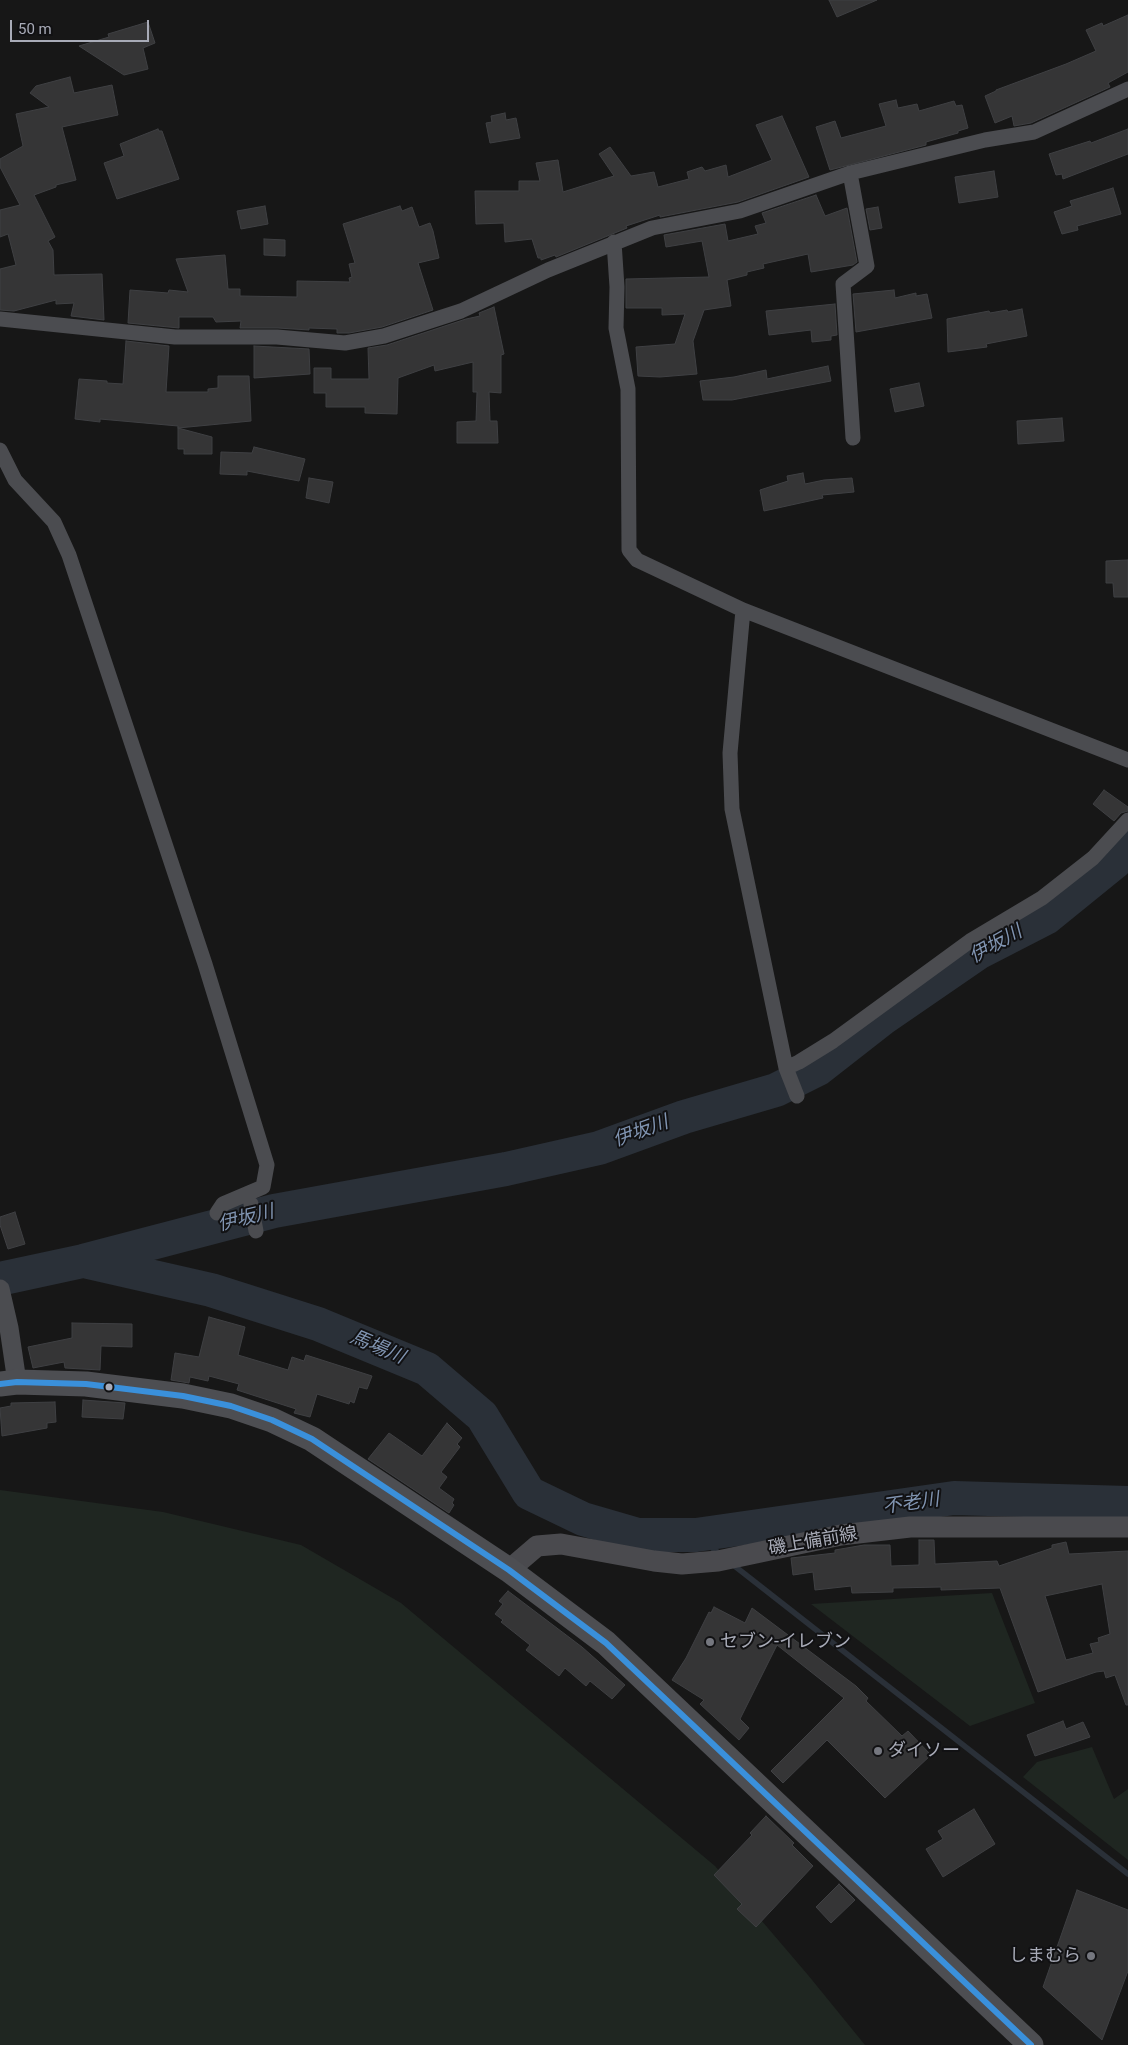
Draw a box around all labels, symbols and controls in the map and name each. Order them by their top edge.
scale bar [12,10,151,42]
text: 50 m [18,20,52,38]
water label: 伊坂川 [966,921,1026,969]
water label: 伊坂川 [610,1112,672,1152]
water label: 伊坂川 [216,1201,276,1237]
water label: 馬場川 [346,1326,408,1370]
unlabelled marker [104,1382,114,1392]
water label: 不老川 [881,1489,941,1519]
street label: 磯上備前線 [767,1524,859,1560]
place label: セブン-イレブン [720,1631,851,1653]
marker: セブン-イレブン [704,1636,716,1648]
place label: ダイソー [888,1740,960,1762]
marker: ダイソー [872,1745,884,1757]
place label: しまむら [1009,1945,1081,1967]
marker: しまむら [1085,1950,1097,1962]

